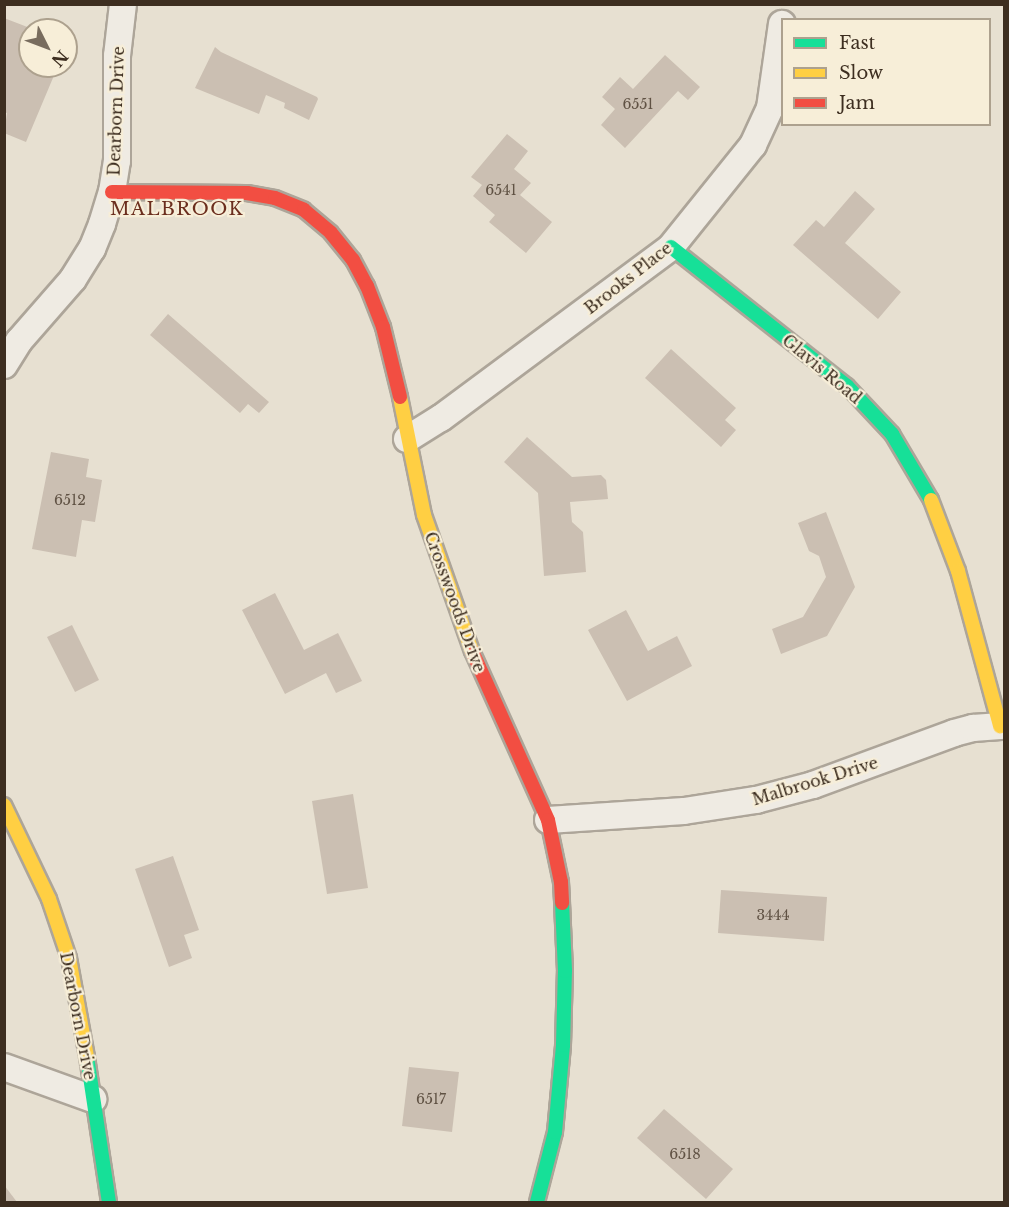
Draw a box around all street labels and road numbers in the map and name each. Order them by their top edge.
street label: Dearborn Drive [104,46,128,176]
street label: Brooks Place [581,238,675,318]
street label: Glavis Road [779,330,865,408]
street label: Crosswoods Drive [421,529,489,675]
street label: Malbrook Drive [750,753,880,809]
street label: Dearborn Drive [56,951,100,1081]

